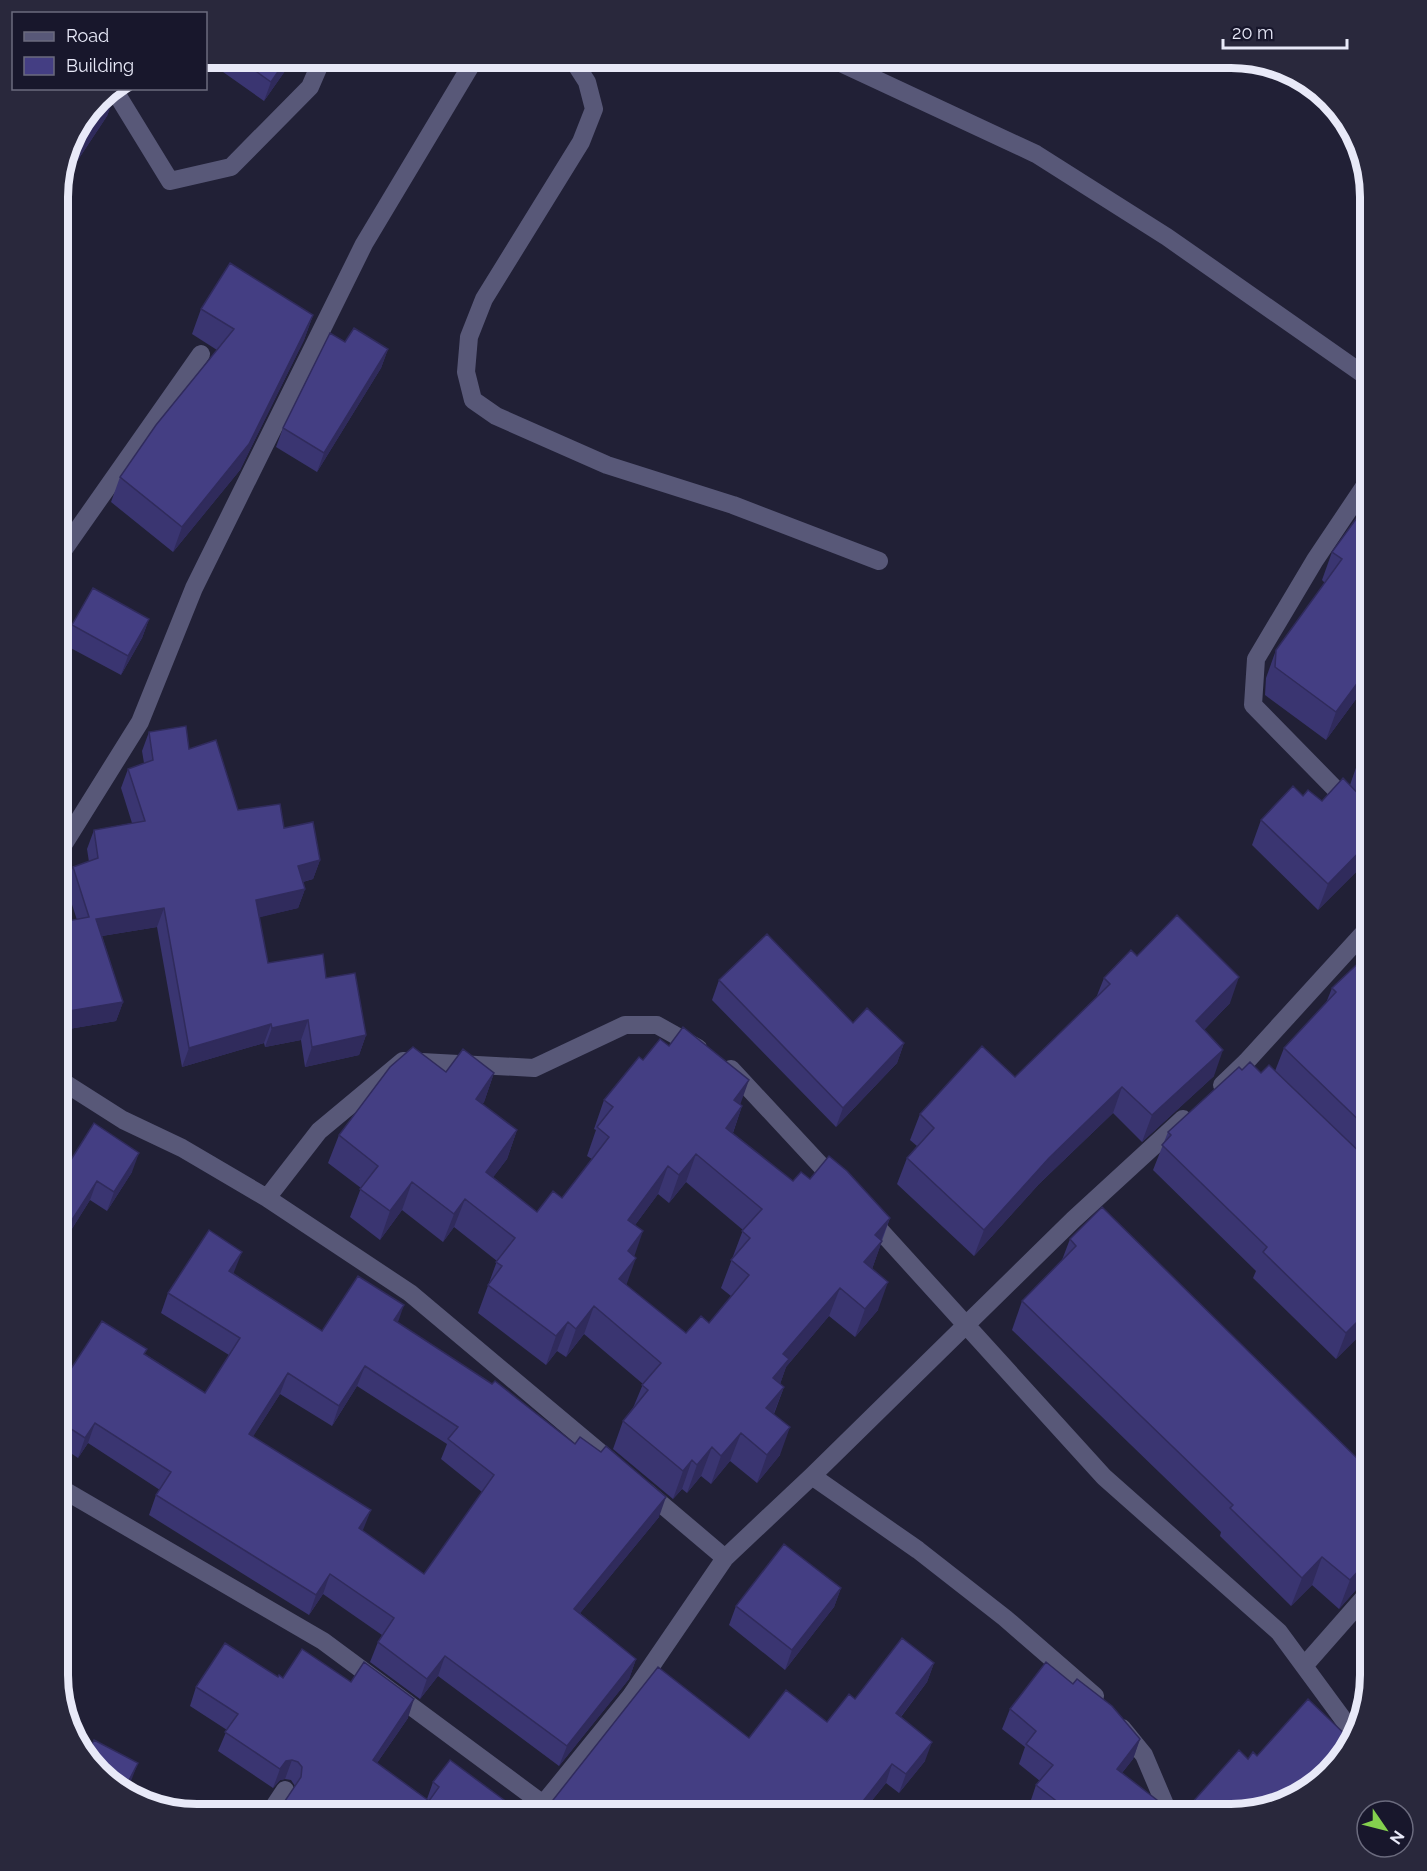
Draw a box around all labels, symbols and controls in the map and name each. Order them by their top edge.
legend [12,12,207,90]
scale bar [1223,12,1348,50]
text: 20 m [1232,22,1274,43]
text: Road [66,25,109,46]
text: Building [66,55,134,76]
north arrow [1355,1799,1415,1859]
text: N [1386,1827,1408,1848]

